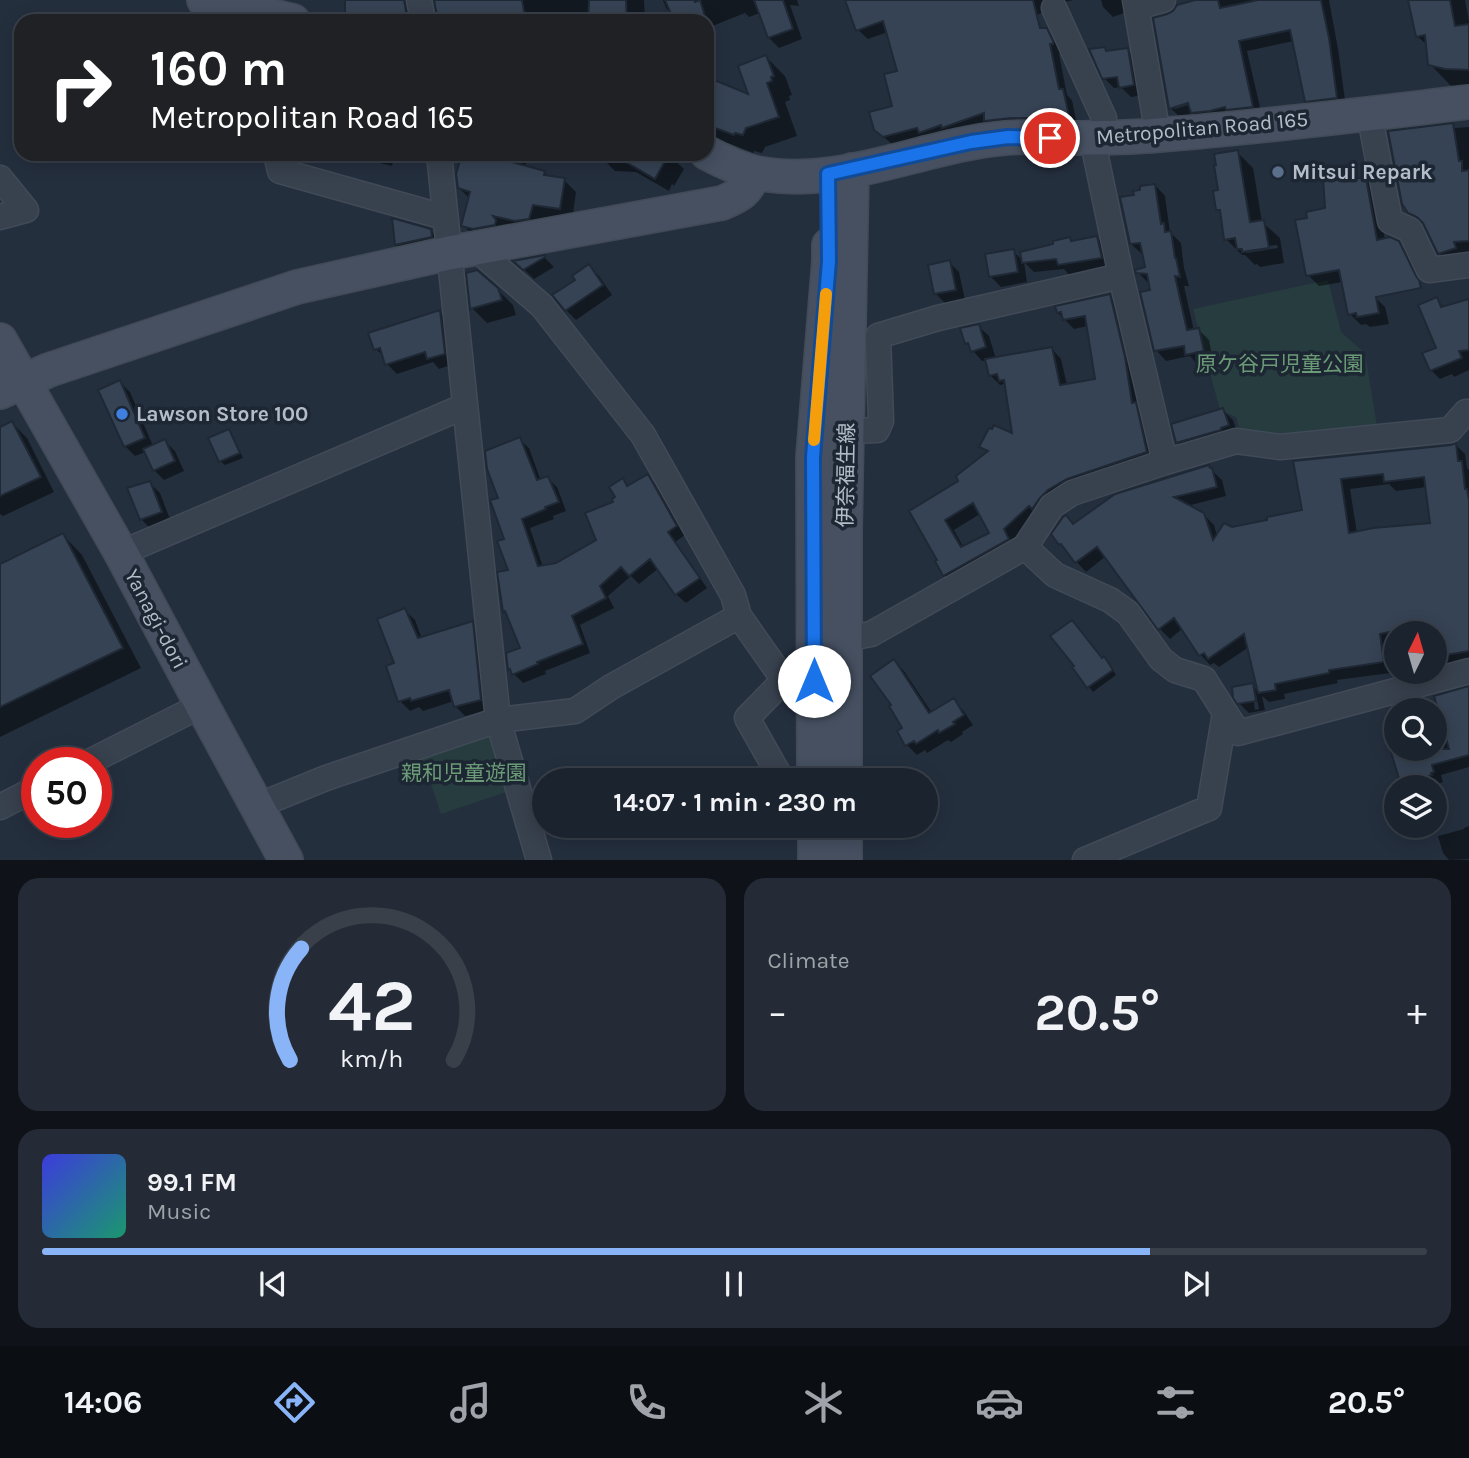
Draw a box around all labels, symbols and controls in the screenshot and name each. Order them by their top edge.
text: 160 m [150,40,287,97]
icon: right [35,42,126,133]
text: Metropolitan Road 165 [150,99,474,136]
street label: Metropolitan Road 165 [1095,107,1309,149]
pin [1020,108,1080,168]
icon: arrive [1031,119,1069,157]
place label: Mitsui Repark [1292,160,1433,184]
marker: Mitsui Repark [1270,164,1286,180]
park label: 原ケ谷戸児童公園 [1196,352,1364,376]
place label: Lawson Store 100 [136,402,308,426]
marker: Lawson Store 100 [114,406,130,422]
street label: 伊奈福生線 [833,422,859,528]
street label: Yanagi-dori [120,565,192,673]
north arrow [1384,621,1447,684]
map controls [1384,621,1447,838]
position arrow [777,644,851,718]
button: search [1384,698,1447,761]
speed limit sign: 50 [21,747,112,838]
park label: 親和児童遊園 [401,761,527,785]
button: layers [1384,775,1447,838]
text: 14:07 · 1 min · 230 m [613,787,857,818]
text: Climate [768,947,850,974]
text: 42 [328,964,415,1049]
text: 20.5° [1034,982,1160,1043]
text: − [768,990,787,1035]
text: + [1407,990,1427,1035]
text: km/h [340,1044,403,1073]
text: 99.1 FM [147,1167,237,1198]
text: Music [147,1198,211,1225]
icon: previous [254,1265,292,1303]
icon: pause [715,1265,753,1303]
icon: next [1177,1265,1215,1303]
icon: directions [270,1378,319,1427]
icon: music [446,1378,495,1427]
icon: phone [622,1378,671,1427]
icon: climate [799,1378,848,1427]
icon: car [975,1378,1024,1427]
icon: filters [1151,1378,1200,1427]
text: 14:06 [64,1384,142,1421]
text: 20.5° [1328,1384,1405,1421]

